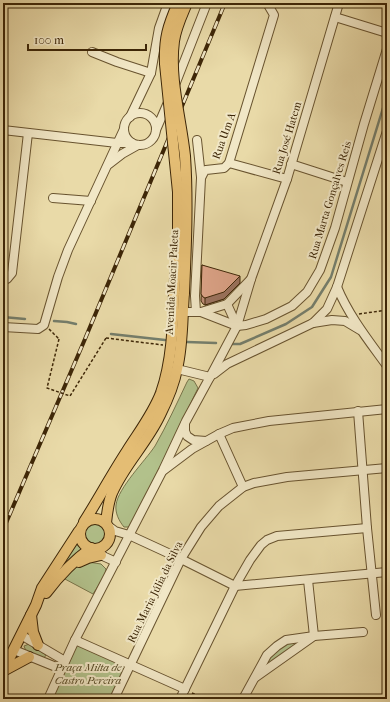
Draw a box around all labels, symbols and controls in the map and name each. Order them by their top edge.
scale bar [28,26,146,52]
text: 100 m [34,33,64,47]
street label: Rua José Hatem [270,99,304,176]
street label: Rua Um A [210,110,239,161]
street label: Rua Marta Gonçalves Reis [306,139,354,261]
street label: Avenida Moacir Paleta [163,228,181,336]
street label: Rua Maria Júlia da Silva [125,538,186,645]
park label: Praça Milta de Castro Pereira [54,661,122,687]

